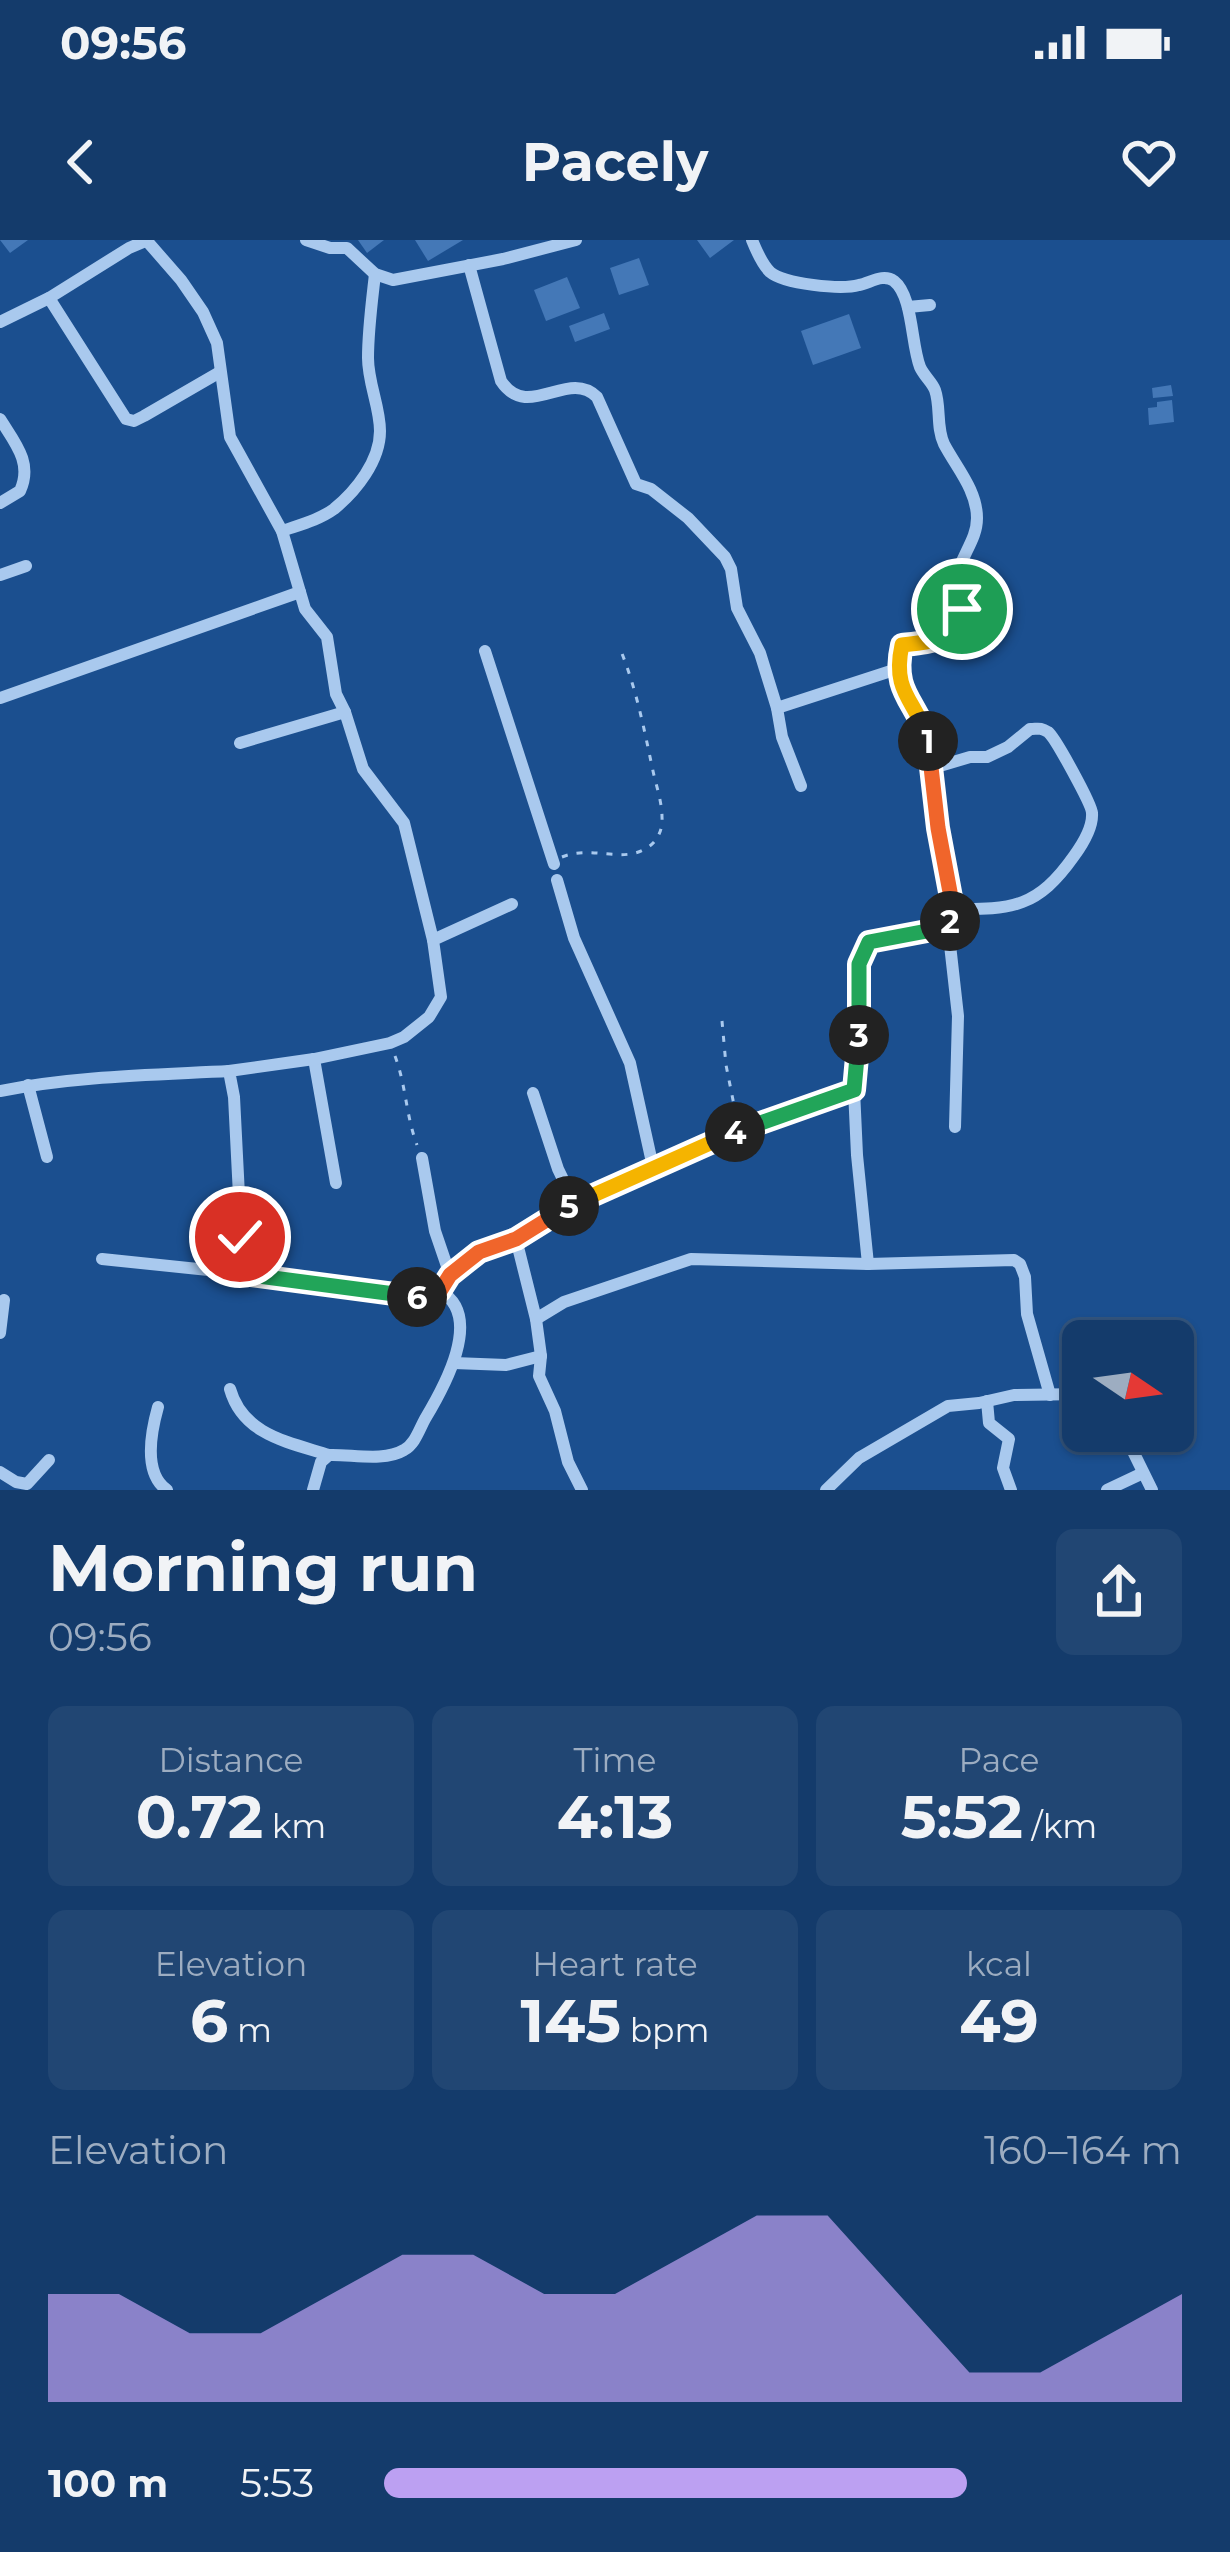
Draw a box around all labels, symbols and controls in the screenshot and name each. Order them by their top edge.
text: 09:56 [60,15,186,70]
icon: back [48,129,114,195]
text: Pacely [522,129,708,195]
icon: heart [1116,129,1182,195]
pin [911,558,1013,660]
icon: arrive [929,576,995,642]
pin: 1 [898,711,958,771]
text: 1 [922,721,934,761]
pin: 2 [920,891,980,951]
text: 2 [940,901,960,941]
pin: 3 [829,1005,889,1065]
text: 3 [849,1015,869,1055]
pin: 4 [705,1102,765,1162]
text: 4 [724,1112,746,1152]
pin: 5 [539,1176,599,1236]
pin [189,1186,291,1288]
text: 5 [559,1186,579,1226]
icon: check [207,1204,273,1270]
pin: 6 [387,1267,447,1327]
text: 6 [406,1277,428,1317]
north arrow [1062,1320,1194,1452]
map controls [1062,1320,1194,1452]
text: Morning run [48,1527,478,1608]
button: share [1056,1529,1182,1655]
text: 09:56 [48,1613,152,1661]
text: Distance [159,1740,303,1780]
text: Time [574,1740,656,1780]
text: Pace [959,1740,1039,1780]
text: 0.72 [136,1780,263,1853]
text: 4:13 [557,1780,673,1853]
text: 5:52 [901,1780,1023,1853]
text: km [263,1806,326,1846]
text: /km [1023,1806,1097,1846]
text: Elevation [155,1944,307,1984]
text: Heart rate [532,1944,698,1984]
text: kcal [966,1944,1032,1984]
text: 6 [190,1984,228,2057]
text: 145 [521,1984,621,2057]
text: 49 [959,1984,1039,2057]
text: m [228,2010,272,2050]
text: bpm [621,2010,709,2050]
text: Elevation [48,2126,228,2174]
text: 160–164 m [984,2126,1182,2174]
text: 100 m [48,2459,168,2507]
text: 5:53 [240,2459,314,2507]

